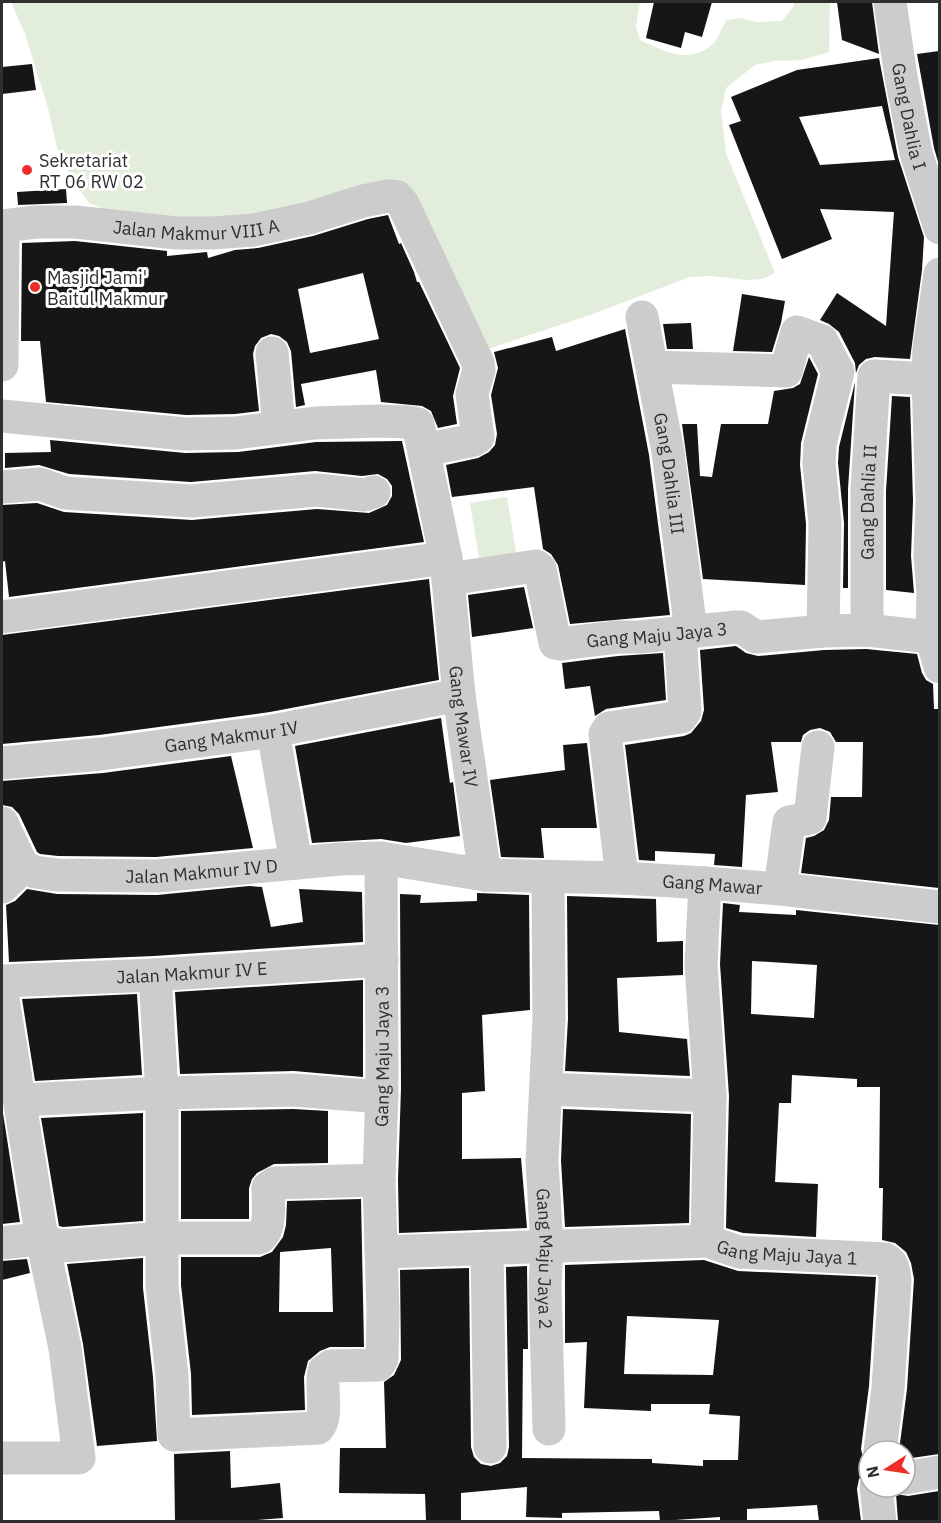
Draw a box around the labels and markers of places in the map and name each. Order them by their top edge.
place label: Sekretariat RT 06 RW 02 [39,149,144,193]
marker: Sekretariat RT 06 RW 02 [20,163,34,177]
place label: Masjid Jami' Baitul Makmur [47,266,165,310]
marker: Masjid Jami' Baitul Makmur [28,280,42,294]

